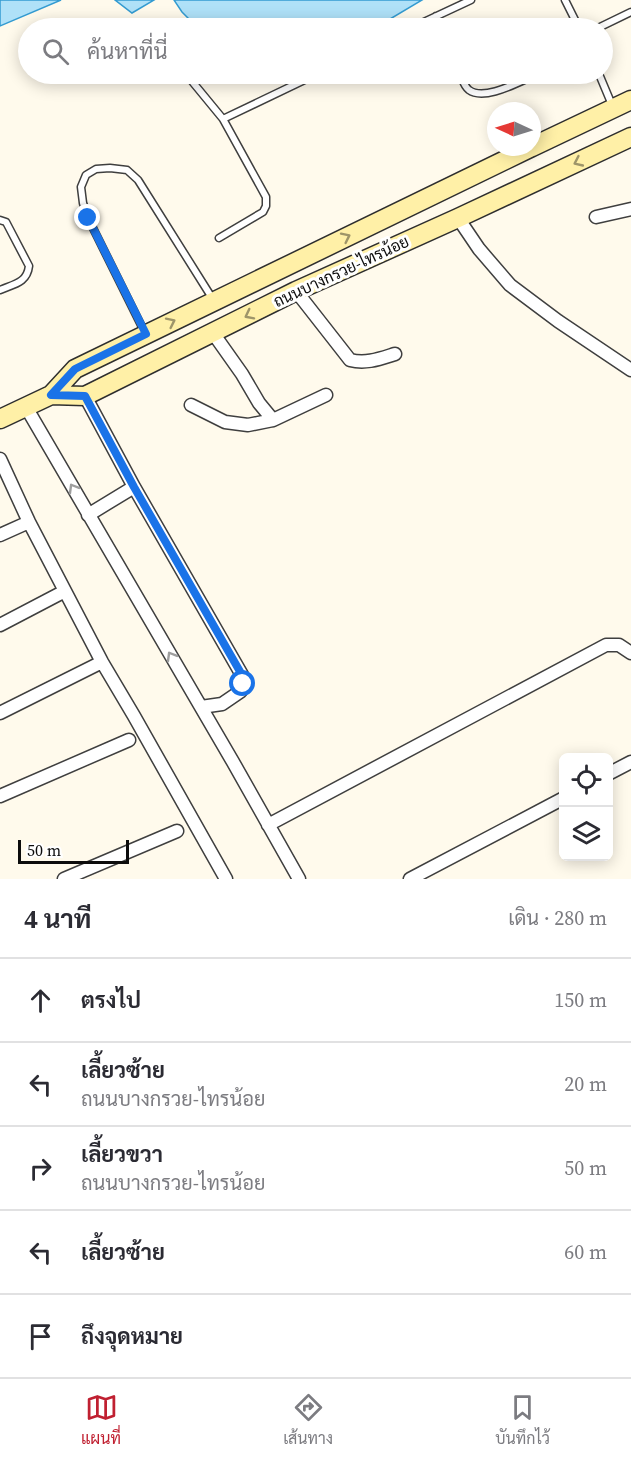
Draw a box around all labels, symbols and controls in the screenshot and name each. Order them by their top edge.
search box [18,18,613,84]
icon: search [39,35,72,68]
text: ค้นหาที่นี่ [87,36,167,66]
north arrow [487,102,541,156]
one-way arrow [574,154,585,166]
route end [74,204,100,230]
street label: ถนนบางกรวย-ไทรน้อย [269,230,413,312]
one-way arrow [340,232,351,244]
one-way arrow [244,307,255,319]
one-way arrow [165,318,176,330]
one-way arrow [68,484,80,494]
one-way arrow [167,652,178,662]
route start [229,670,255,696]
map controls [559,753,613,861]
button: locate [559,753,613,807]
button: layers [559,807,613,861]
scale bar [18,837,129,864]
text: 50 m [27,839,61,861]
text: 4 นาที [24,901,91,937]
text: เดิน · 280 m [508,904,607,932]
icon: ahead [24,984,57,1017]
text: ตรงไป [81,985,141,1015]
text: 150 m [554,986,607,1014]
text: เลี้ยวซ้าย [81,1055,165,1085]
icon: left [24,1068,57,1101]
text: 20 m [564,1070,607,1098]
text: ถนนบางกรวย-ไทรน้อย [81,1085,265,1113]
text: เลี้ยวขวา [81,1139,163,1169]
icon: right [24,1152,57,1185]
text: 50 m [564,1154,607,1182]
text: ถนนบางกรวย-ไทรน้อย [81,1169,265,1197]
icon: left [24,1236,57,1269]
text: เลี้ยวซ้าย [81,1237,165,1267]
text: 60 m [564,1238,607,1266]
icon: arrive [24,1320,57,1353]
text: ถึงจุดหมาย [81,1321,183,1351]
tab: แผนที่ [81,1391,121,1449]
tab: เส้นทาง [283,1391,333,1449]
tab: บันทึกไว้ [495,1391,550,1449]

